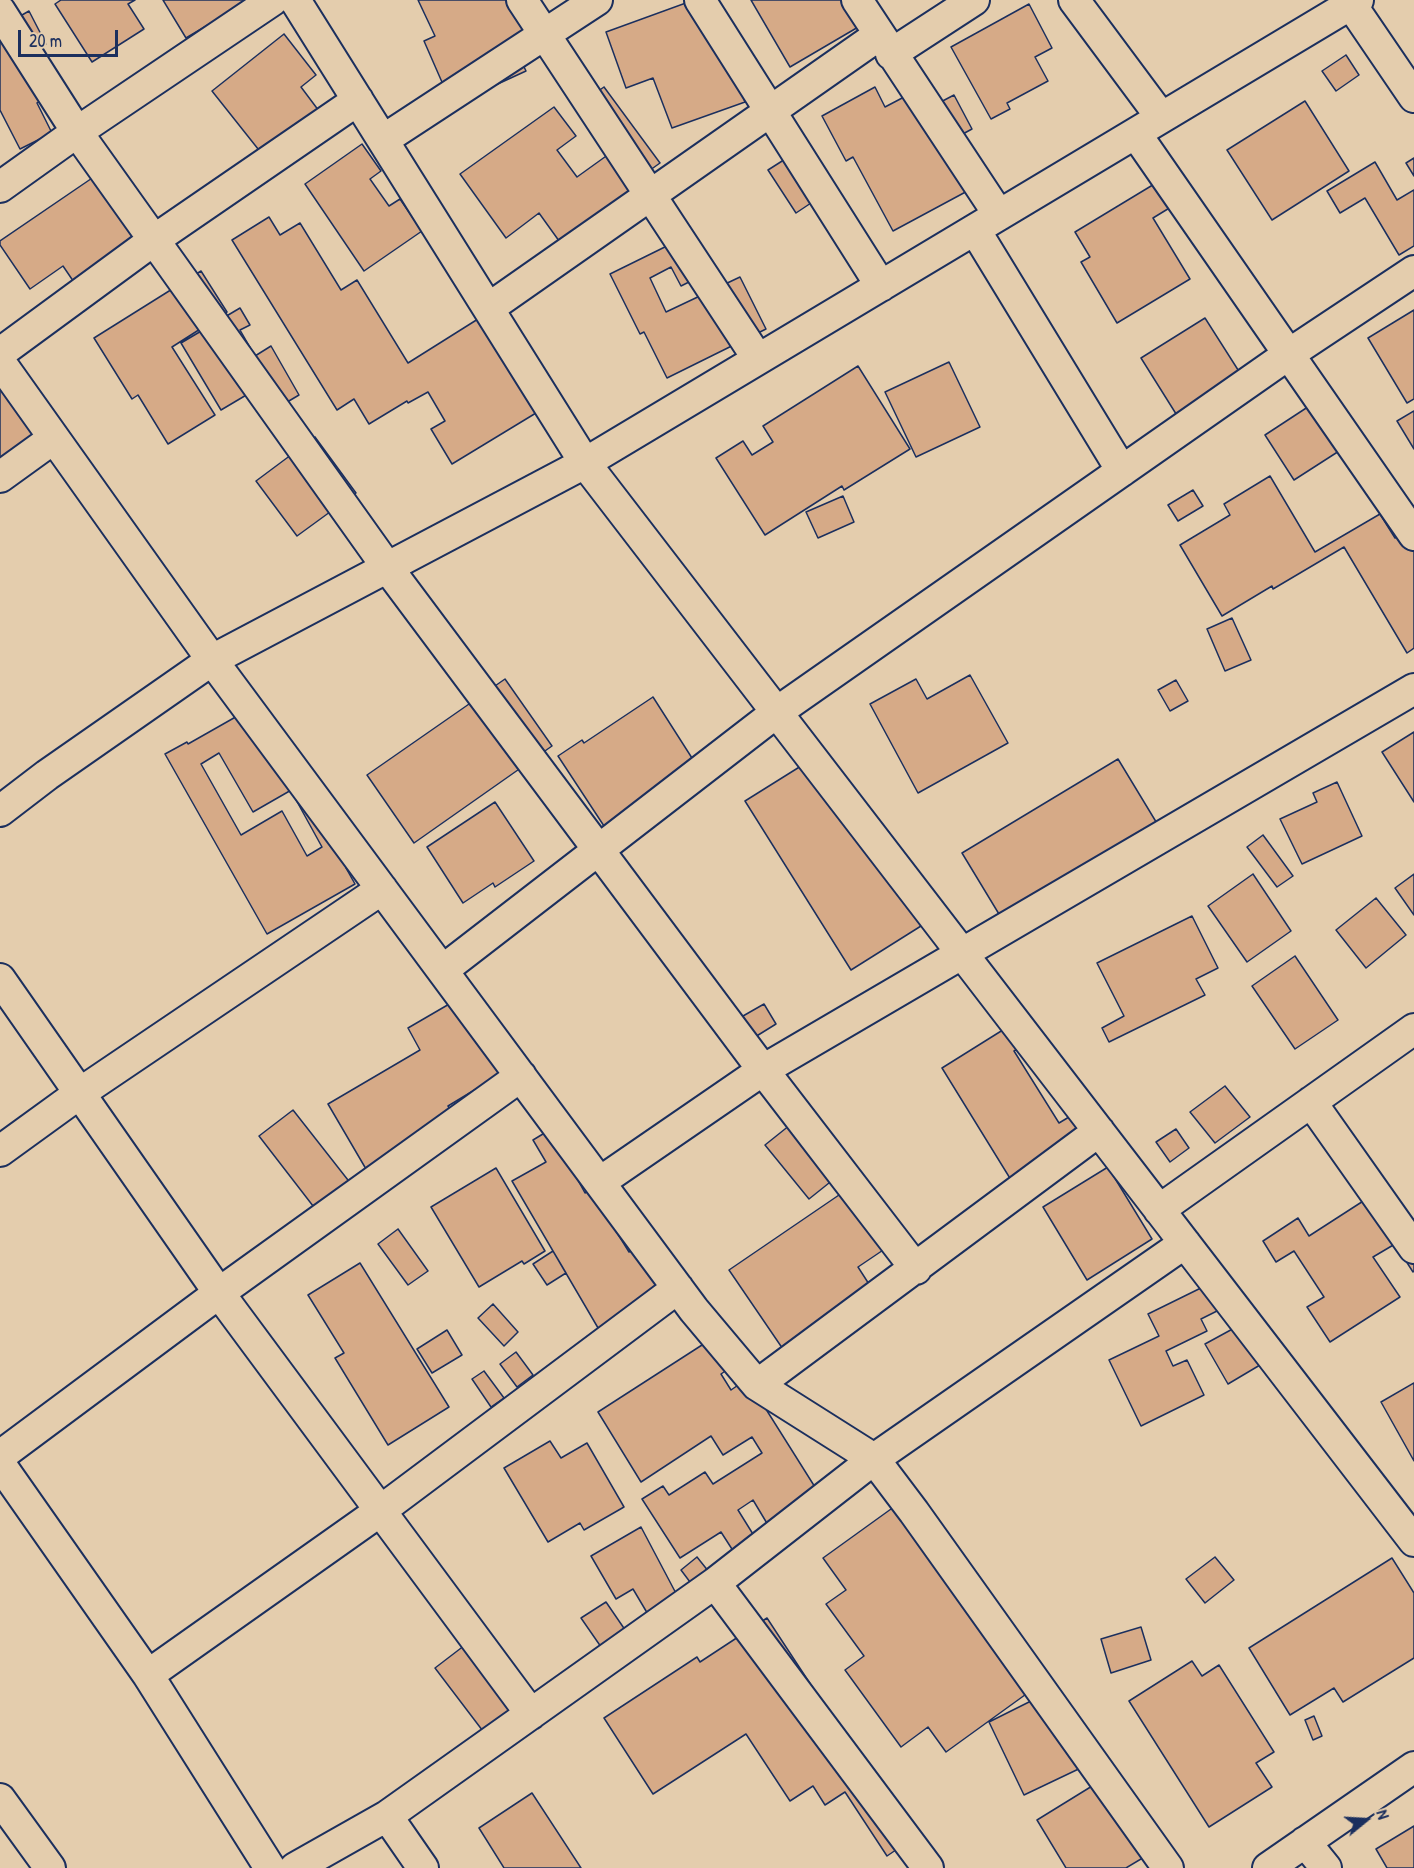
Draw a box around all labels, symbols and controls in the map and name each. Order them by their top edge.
scale bar [21,18,122,56]
text: 20 m [29,28,62,53]
north arrow [1336,1790,1396,1850]
text: N [1371,1807,1395,1822]

